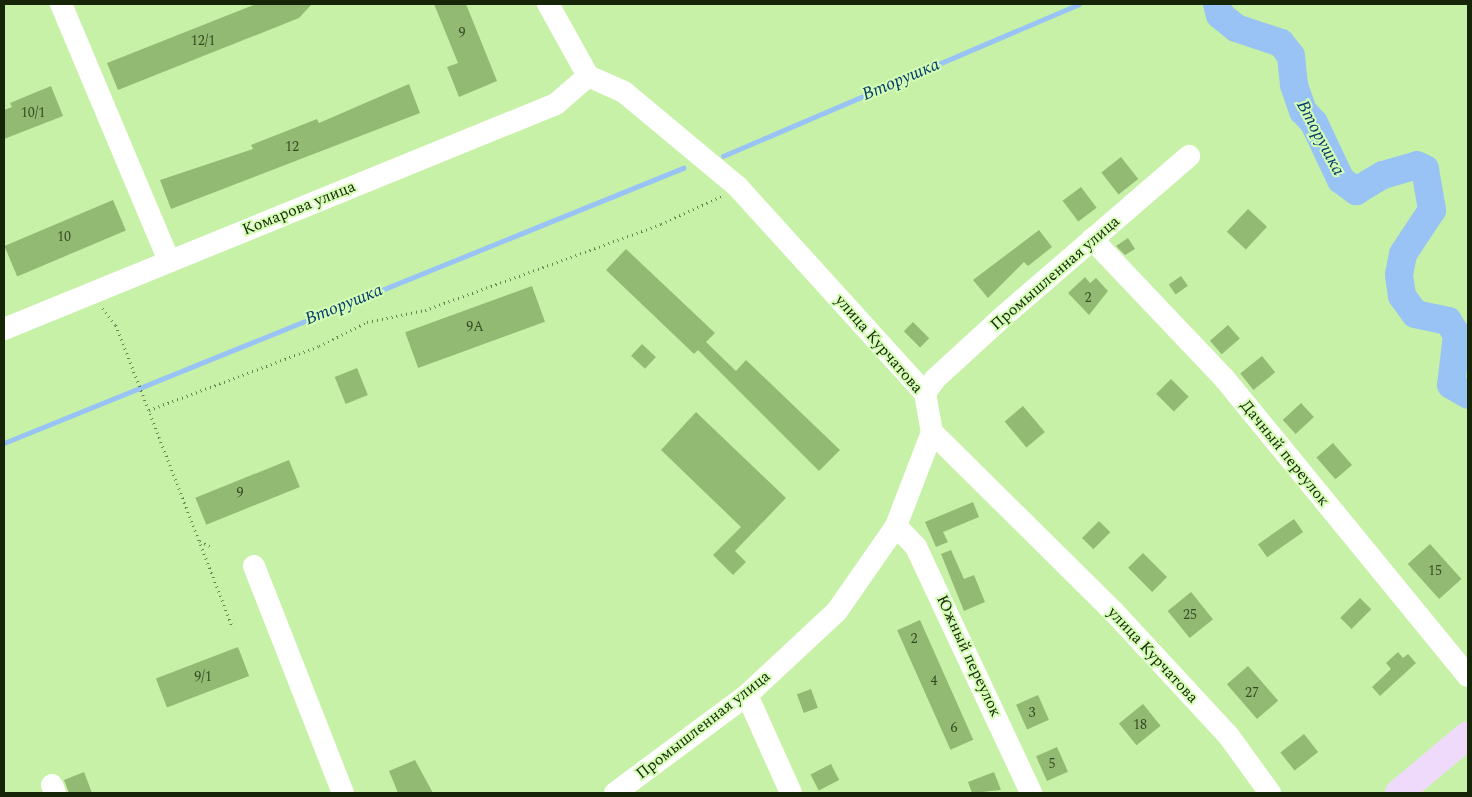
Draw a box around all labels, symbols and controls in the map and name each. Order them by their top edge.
house number: 9 [459,25,465,41]
house number: 12/1 [191,33,215,49]
water label: Вторушка [859,54,943,106]
water label: Вторушка [1291,97,1349,179]
house number: 10/1 [21,105,45,121]
house number: 12 [285,139,299,155]
street label: Комарова улица [240,177,358,239]
street label: Промышленная улица [986,212,1124,334]
house number: 10 [57,229,71,245]
water label: Вторушка [302,280,386,330]
house number: 2 [1085,290,1091,306]
street label: улица Курчатова [831,291,927,397]
house number: 9А [466,319,484,335]
street label: Дачный переулок [1236,396,1334,510]
house number: 9 [237,485,243,501]
house number: 15 [1428,563,1442,579]
street label: Южный переулок [932,592,1006,720]
street label: улица Курчатова [1104,603,1202,707]
house number: 25 [1183,607,1197,623]
house number: 2 [911,631,917,647]
street label: Промышленная улица [632,667,774,783]
house number: 9/1 [194,669,212,685]
house number: 4 [931,673,937,689]
house number: 27 [1245,685,1259,701]
house number: 3 [1029,705,1035,721]
house number: 18 [1133,717,1147,733]
house number: 6 [951,720,957,736]
house number: 5 [1049,756,1055,772]

